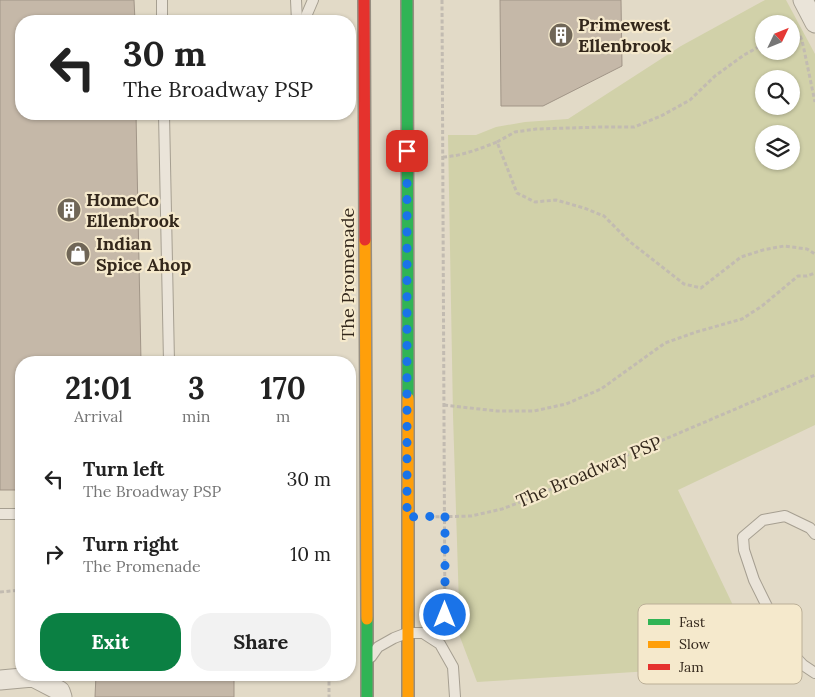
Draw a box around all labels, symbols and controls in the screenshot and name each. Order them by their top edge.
place label: Primewest Ellenbrook [578,13,672,57]
north arrow [755,15,800,60]
map controls [755,15,800,170]
building icon: Primewest Ellenbrook [548,22,574,48]
text: 30 m [123,31,206,76]
icon: left [40,35,105,100]
button: search [755,70,800,115]
text: The Broadway PSP [123,75,313,103]
button: layers [755,125,800,170]
pin [386,130,428,172]
icon: arrive [393,137,421,165]
place label: HomeCo Ellenbrook [86,188,180,232]
building icon: HomeCo Ellenbrook [56,197,82,223]
street label: The Promenade [336,208,359,340]
place label: Indian Spice Ahop [96,232,191,276]
shop icon: Indian Spice Ahop [65,241,91,267]
text: 21:01 [65,369,132,407]
text: 3 [188,369,205,407]
text: 170 [261,369,306,407]
text: Arrival [74,406,123,426]
text: min [182,406,211,426]
text: m [276,406,290,426]
street label: The Broadway PSP [513,431,665,513]
text: Turn left [83,457,164,481]
icon: left [40,465,68,493]
text: 30 m [287,467,331,491]
text: The Broadway PSP [83,481,221,501]
text: Turn right [83,532,179,556]
icon: right [40,540,68,568]
text: 10 m [290,542,331,566]
text: The Promenade [83,556,201,576]
position arrow [418,588,470,640]
legend [638,604,802,684]
button: Exit [40,613,181,671]
button: Share [191,613,331,671]
text: Fast [679,613,706,631]
text: Slow [679,635,711,653]
text: Jam [678,658,704,676]

